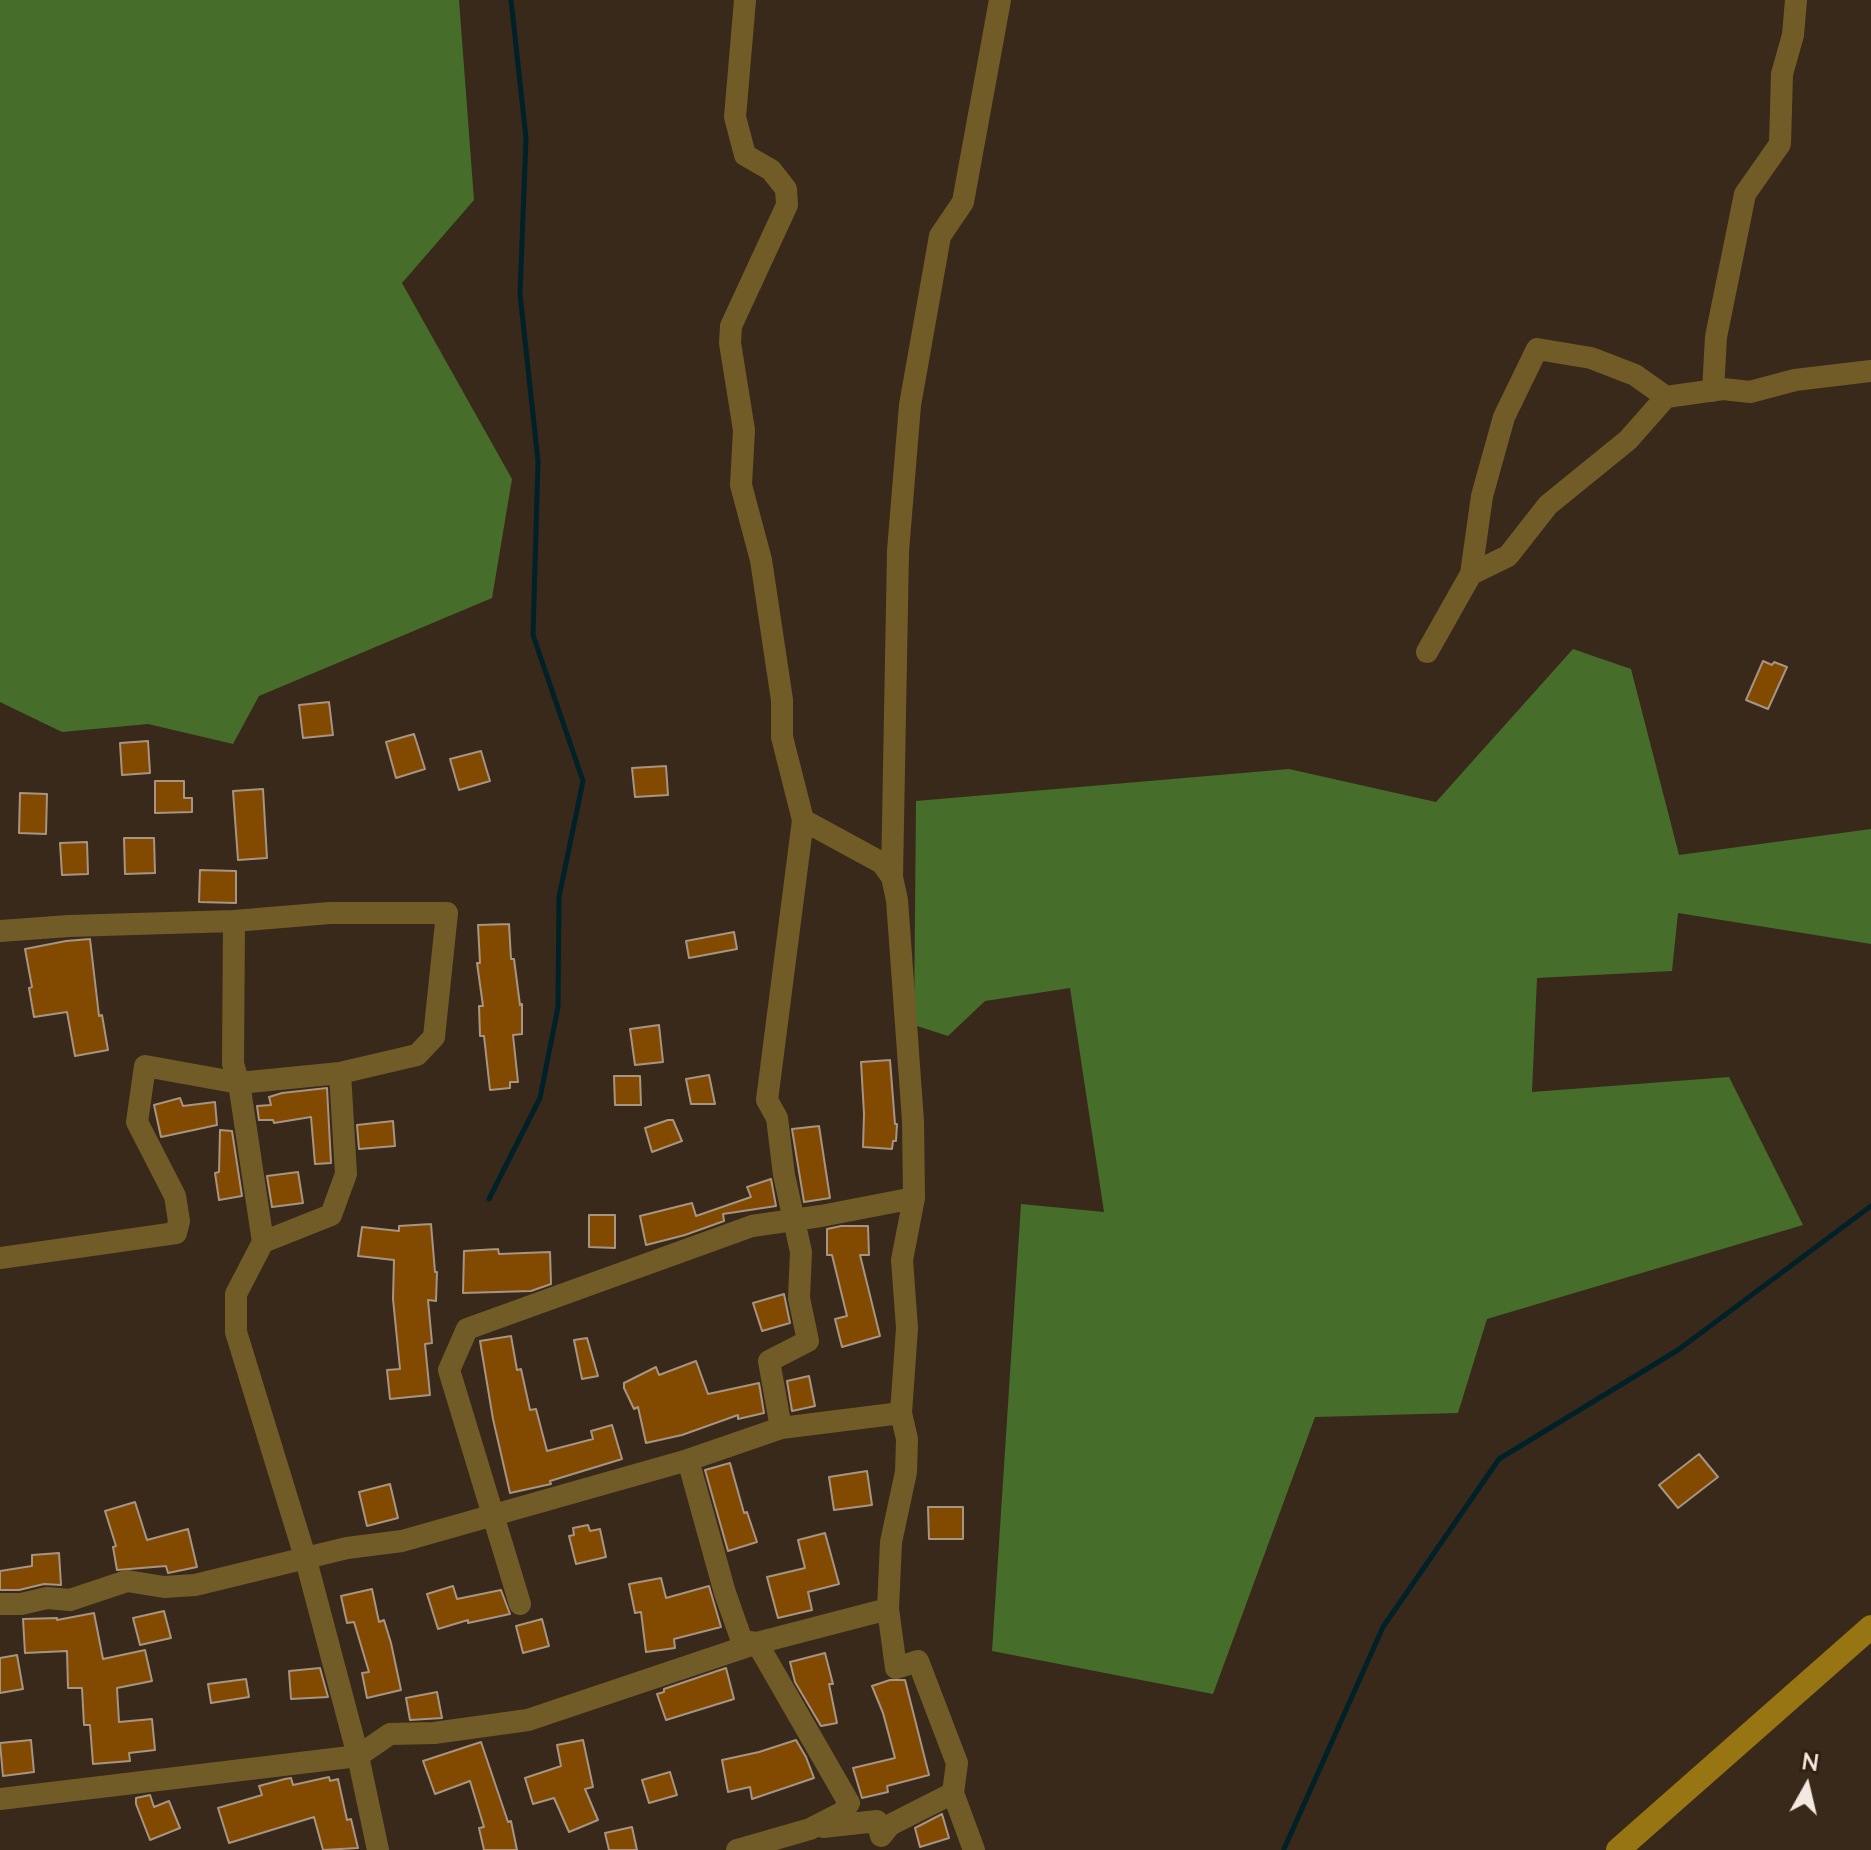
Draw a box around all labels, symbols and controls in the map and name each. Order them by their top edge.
north arrow [1767,1746,1847,1826]
text: N [1800,1747,1821,1776]

